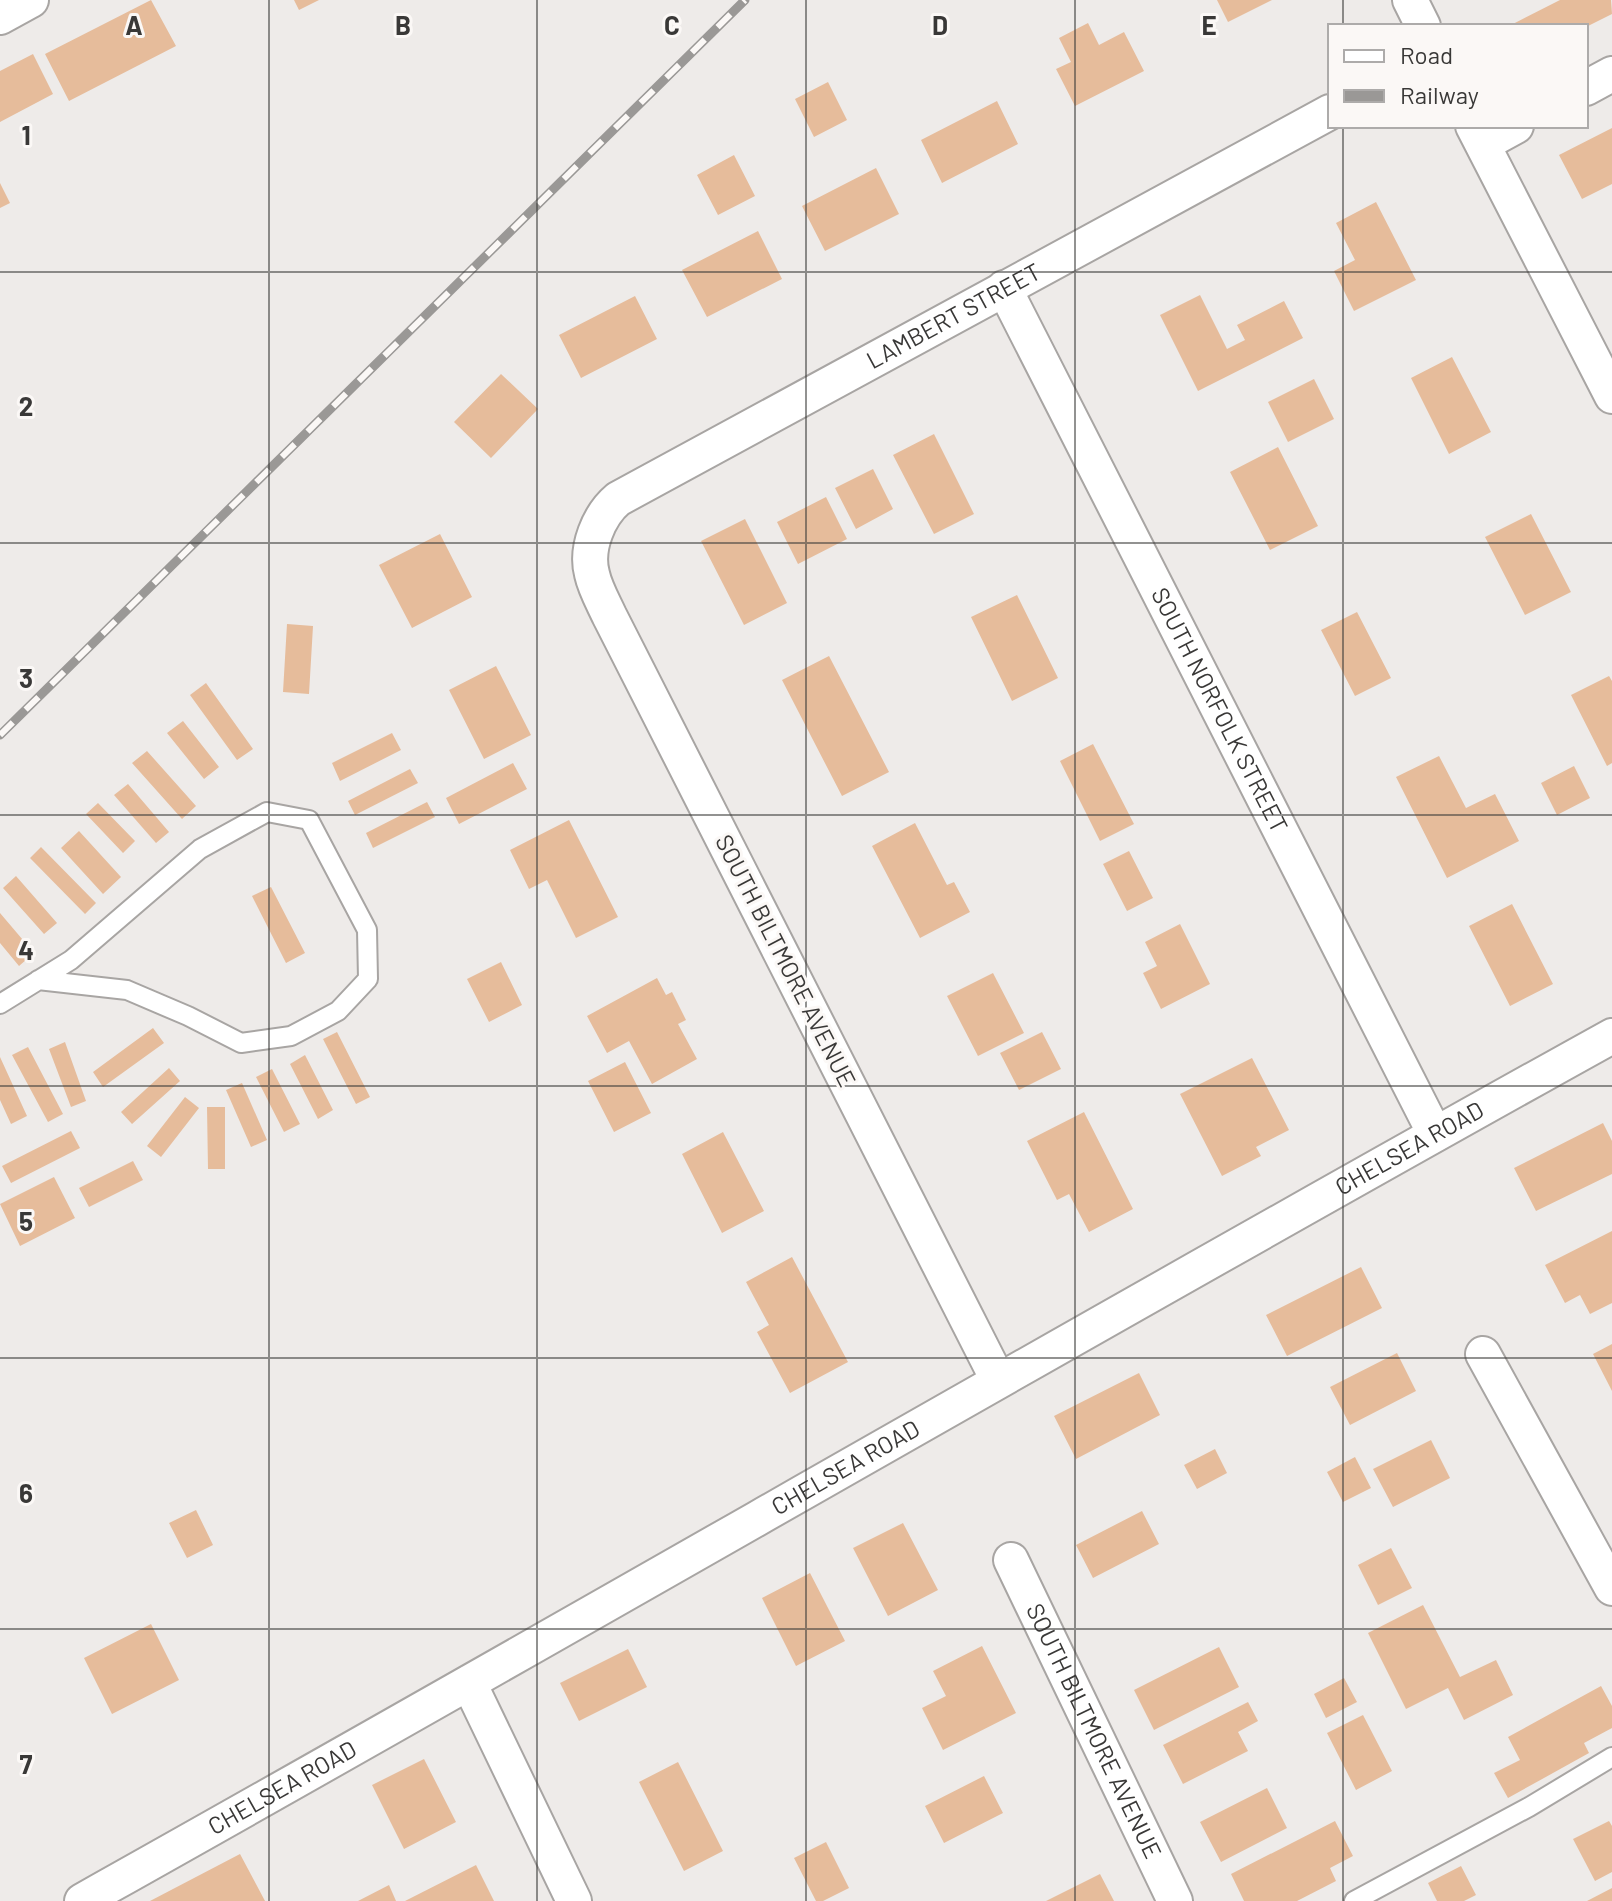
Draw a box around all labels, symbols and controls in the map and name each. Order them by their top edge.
text: A [125,9,143,40]
text: B [395,9,411,40]
text: C [664,9,680,40]
text: D [932,9,948,40]
text: E [1201,9,1217,40]
legend [1328,24,1588,128]
text: Road [1400,40,1453,69]
text: Railway [1400,80,1479,109]
text: 1 [21,119,31,150]
street label: LAMBERT STREET [861,256,1045,374]
text: 2 [19,390,33,421]
street label: SOUTH NORFOLK STREET [1146,582,1295,837]
text: 3 [19,662,33,693]
street label: SOUTH BILTMORE AVENUE [710,829,863,1091]
text: 4 [18,934,34,965]
street label: CHELSEA ROAD [1330,1094,1488,1201]
text: 5 [19,1205,33,1236]
street label: CHELSEA ROAD [766,1413,924,1520]
text: 6 [19,1477,33,1508]
street label: SOUTH BILTMORE AVENUE [1021,1598,1168,1863]
street label: CHELSEA ROAD [203,1734,361,1840]
text: 7 [20,1748,33,1779]

